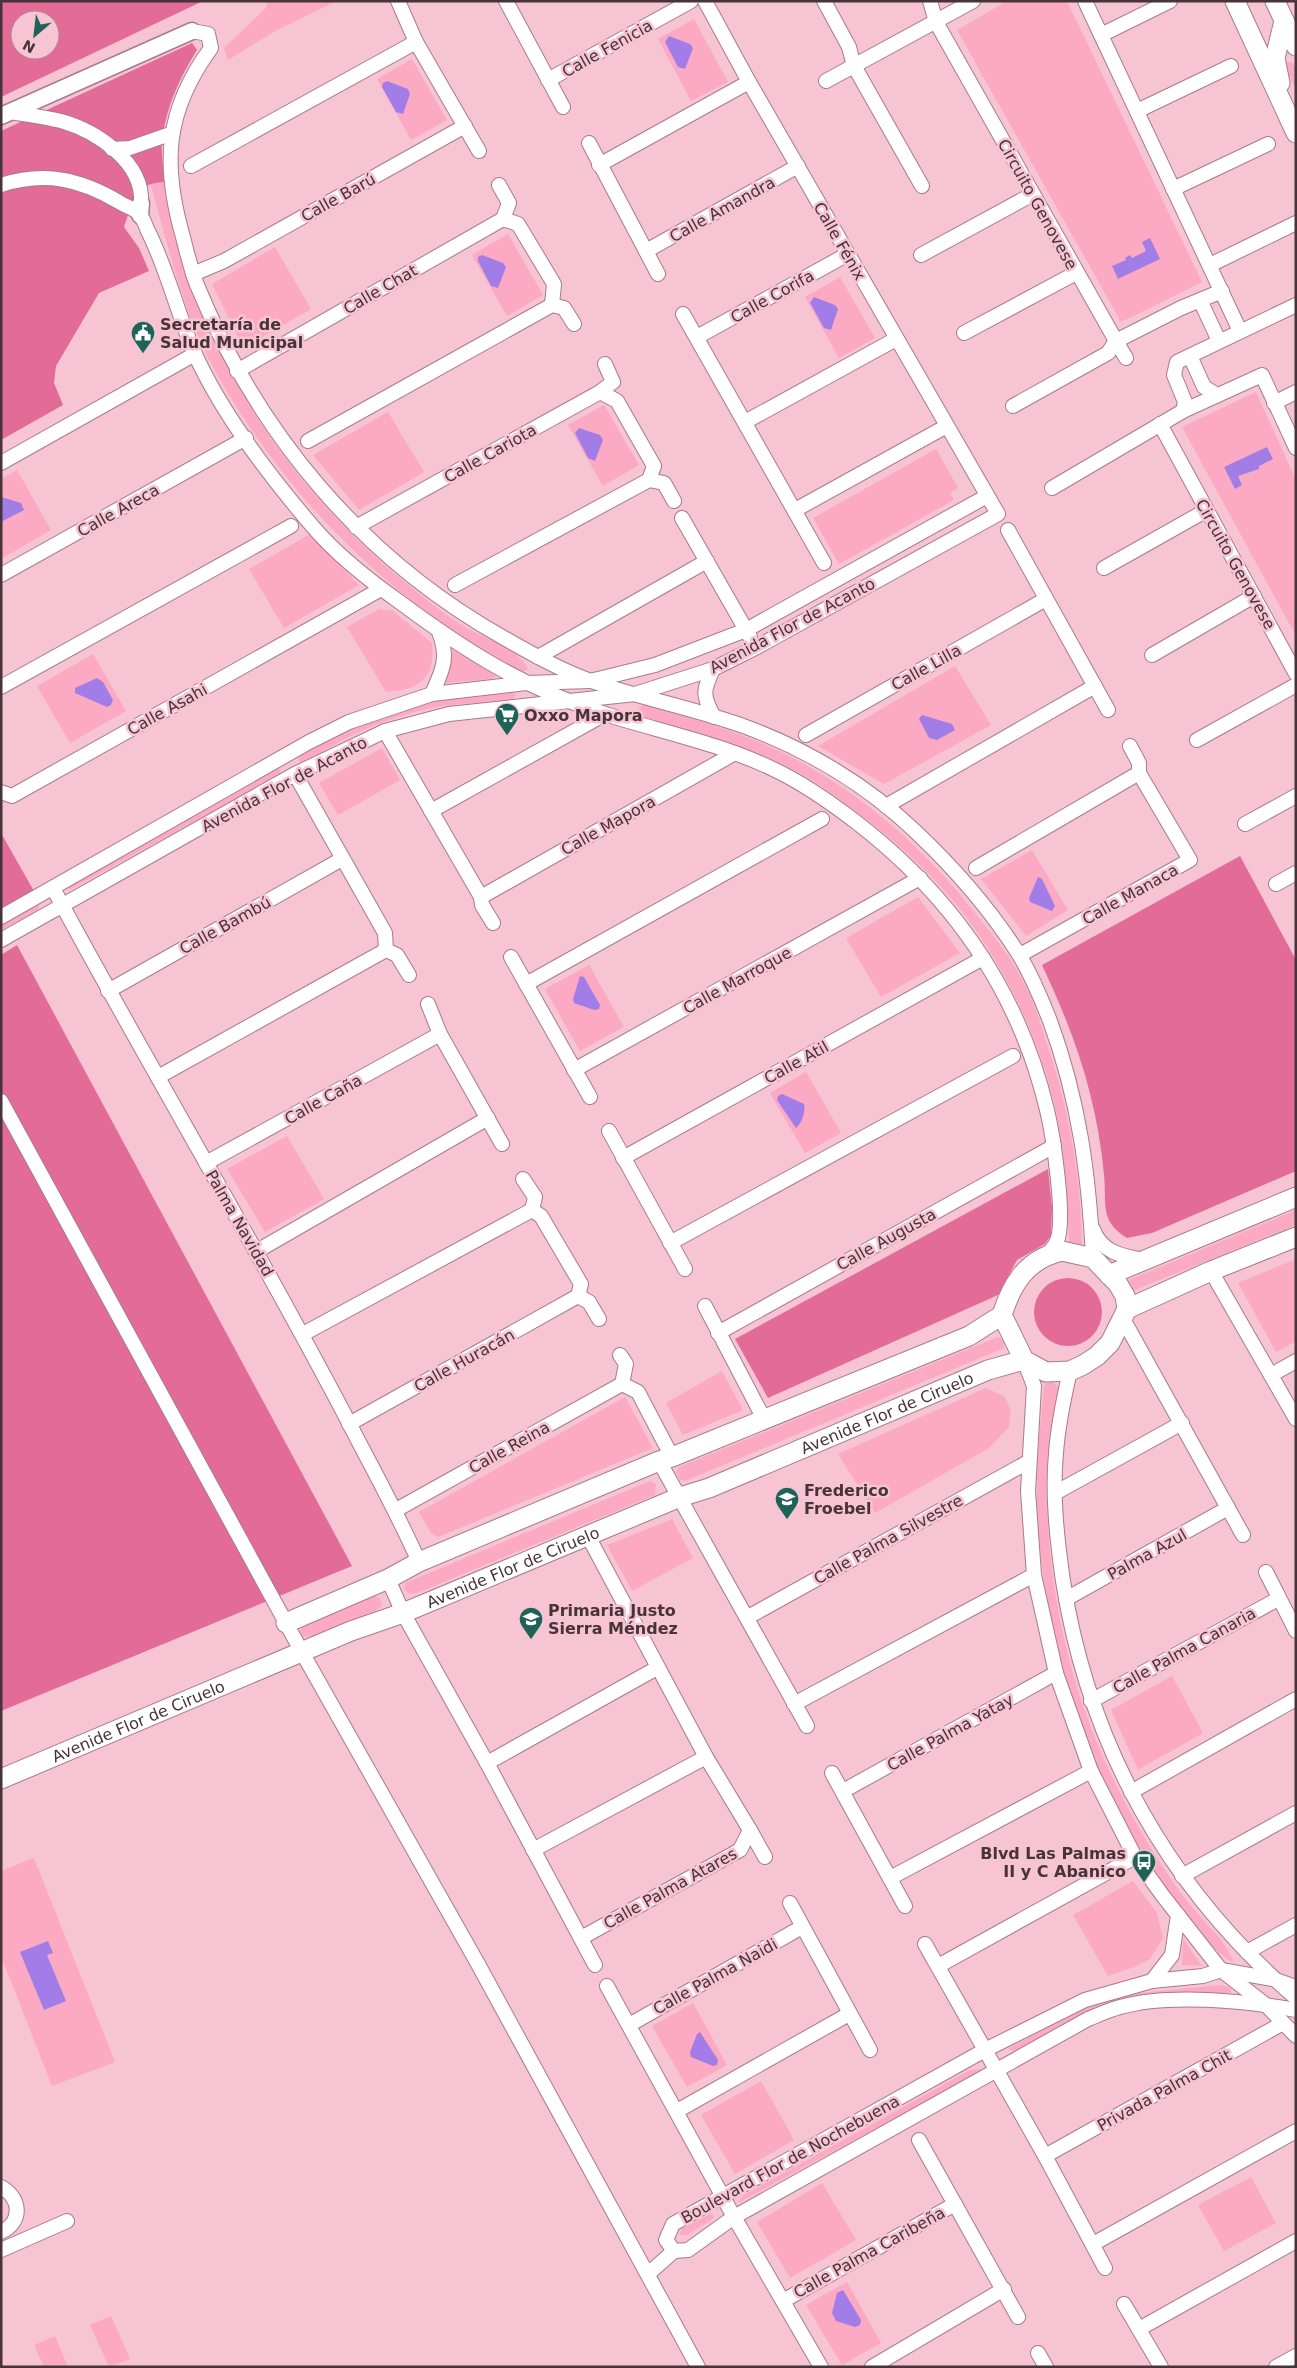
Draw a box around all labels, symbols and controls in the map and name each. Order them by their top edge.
north arrow [10,10,60,60]
street label: Calle Fenicia [559,16,656,81]
text: N [20,37,38,56]
street label: Circuito Genovese [994,136,1081,273]
street label: Calle Barú [298,169,379,226]
street label: Calle Amandra [666,173,778,246]
street label: Calle Fénix [810,199,870,284]
street label: Calle Chat [340,261,421,318]
street label: Calle Corifa [727,266,817,327]
place label: Secretaría de Salud Municipal [160,315,303,352]
public building icon: Secretaría de Salud Municipal [130,320,156,354]
street label: Calle Cariota [441,420,540,487]
street label: Calle Areca [74,480,162,541]
street label: Circuito Genovese [1192,496,1279,633]
street label: Avenida Flor de Acanto [706,574,878,677]
street label: Calle Lilla [888,640,964,694]
street label: Calle Asahi [124,680,211,739]
supermarket icon: Oxxo Mapora [494,702,520,736]
place label: Oxxo Mapora [524,706,643,725]
street label: Avenida Flor de Acanto [198,733,370,836]
street label: Calle Mapora [558,792,659,859]
street label: Calle Manaca [1079,860,1182,929]
street label: Calle Bambú [176,893,274,958]
street label: Calle Marroque [680,943,795,1018]
street label: Calle Atil [761,1037,832,1088]
street label: Calle Caña [281,1070,365,1129]
street label: Palma Navidad [201,1167,278,1280]
street label: Calle Augusta [833,1204,939,1275]
street label: Calle Huracán [411,1325,518,1396]
street label: Avenide Flor de Ciruelo [798,1368,976,1458]
street label: Calle Reina [466,1417,553,1477]
place label: Frederico Froebel [804,1481,889,1518]
school or university icon: Frederico Froebel [774,1486,800,1520]
street label: Calle Palma Silvestre [810,1491,966,1588]
street label: Avenide Flor de Ciruelo [424,1523,602,1612]
street label: Palma Azul [1104,1525,1190,1584]
place label: Primaria Justo Sierra Méndez [548,1601,678,1638]
street label: Calle Palma Canaria [1110,1603,1259,1698]
school or university icon: Primaria Justo Sierra Méndez [518,1606,544,1640]
street label: Avenide Flor de Ciruelo [49,1677,228,1766]
street label: Calle Palma Yatay [884,1690,1017,1775]
street label: Calle Palma Atares [600,1844,740,1933]
place label: Blvd Las Palmas II y C Abanico [980,1844,1126,1881]
bus stop icon: Blvd Las Palmas II y C Abanico [1131,1849,1157,1883]
street label: Calle Palma Naidi [650,1934,781,2019]
street label: Privada Palma Chit [1094,2046,1235,2135]
street label: Boulevard Flor de Nochebuena [678,2091,903,2228]
street label: Calle Palma Caribeña [790,2203,948,2302]

